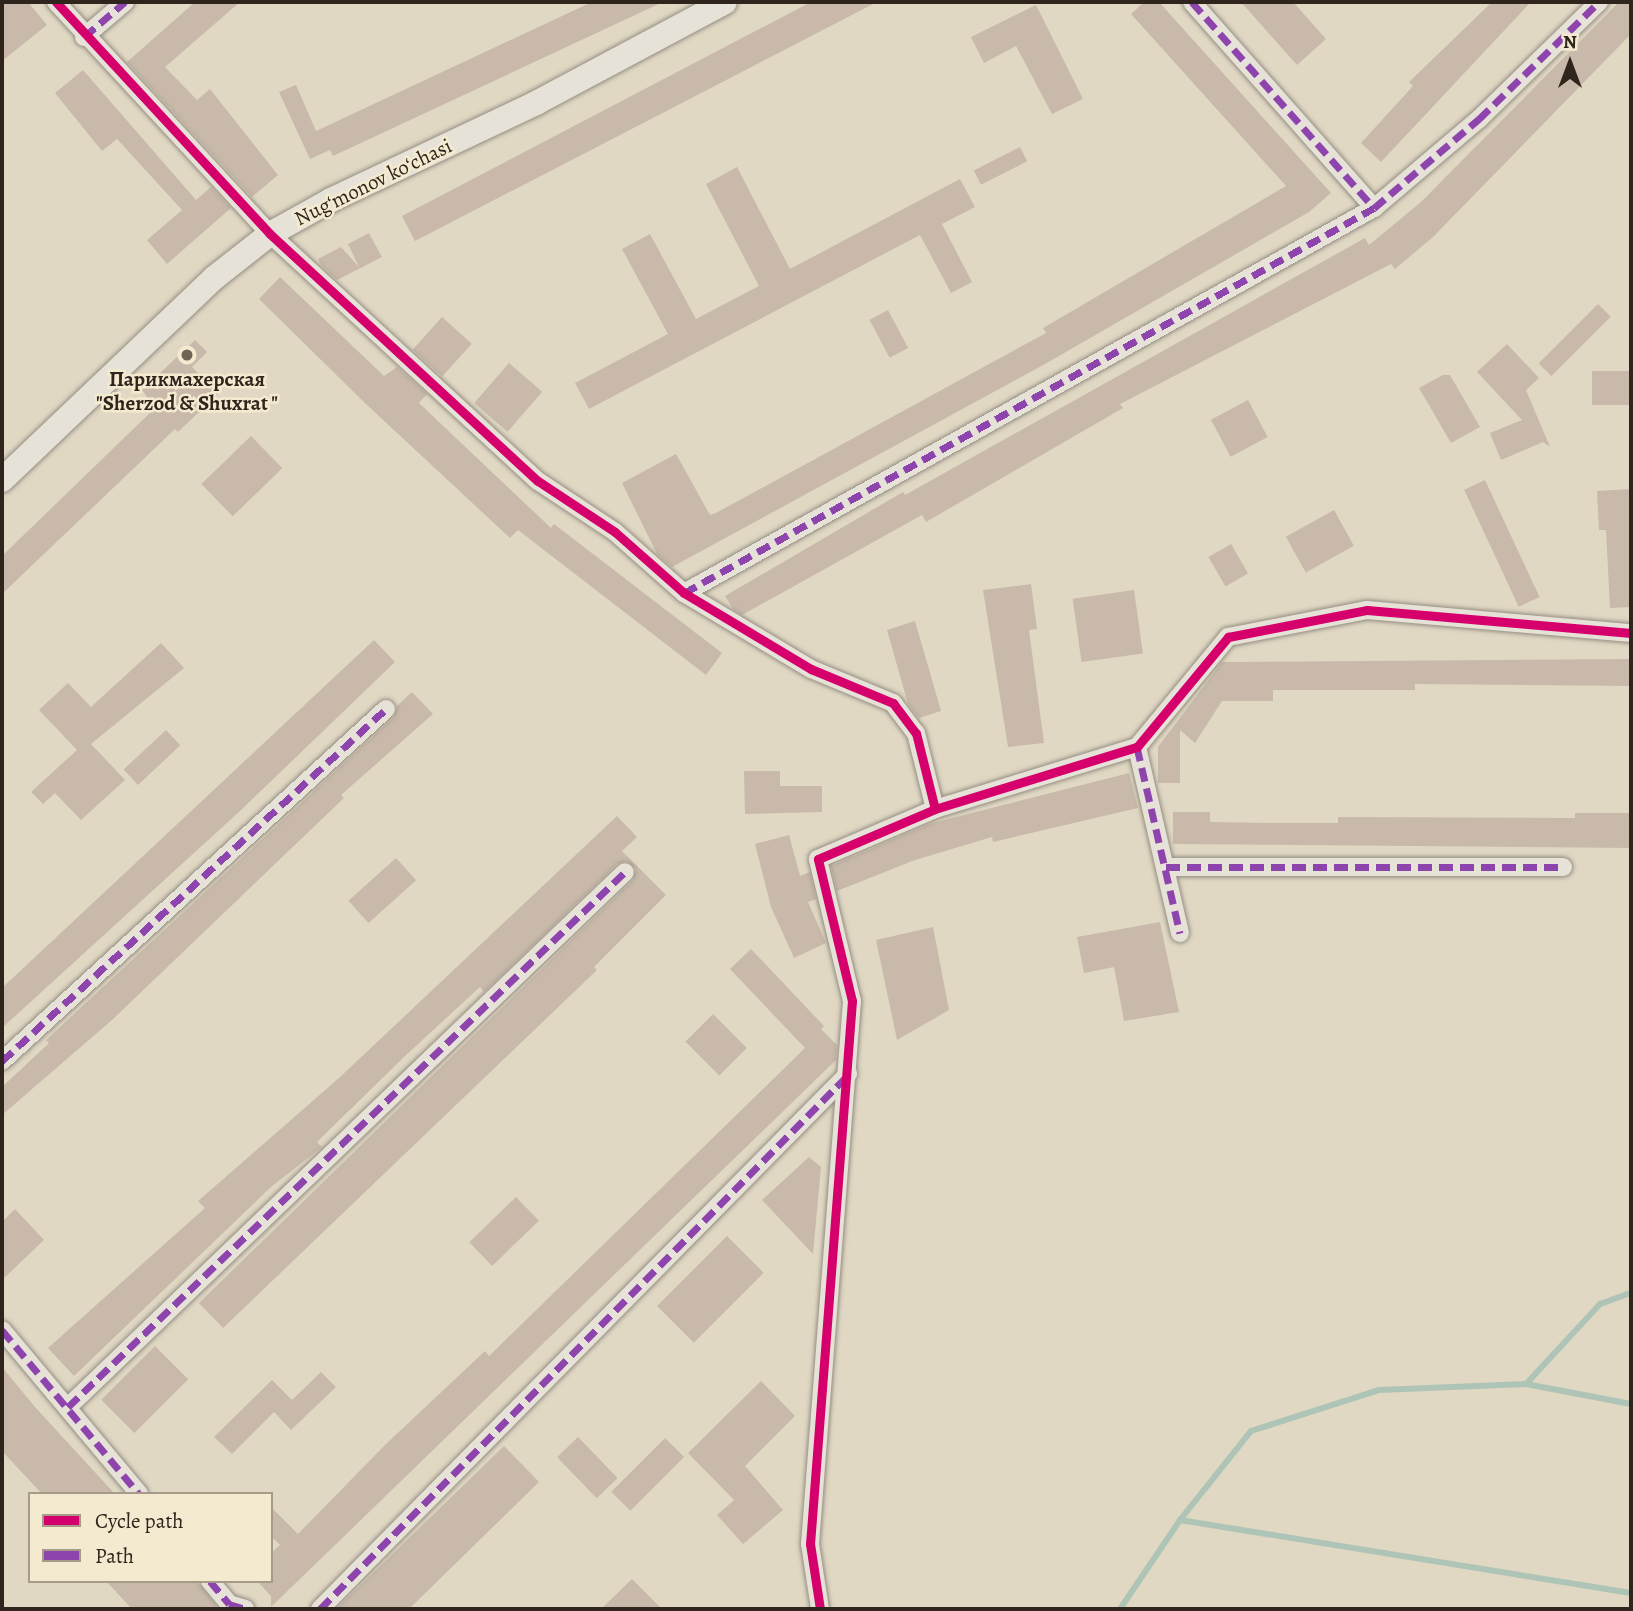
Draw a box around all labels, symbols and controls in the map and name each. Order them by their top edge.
north arrow [1535,28,1605,98]
text: N [1563,29,1577,55]
street label: Nugʻmonov koʻchasi [290,133,456,231]
marker: Парикмахерская "Sherzod & Shuxrat " [179,347,195,363]
place label: Парикмахерская "Sherzod & Shuxrat " [96,366,278,416]
legend [28,1492,273,1583]
text: Cycle path [95,1507,184,1535]
text: Path [95,1542,134,1570]

